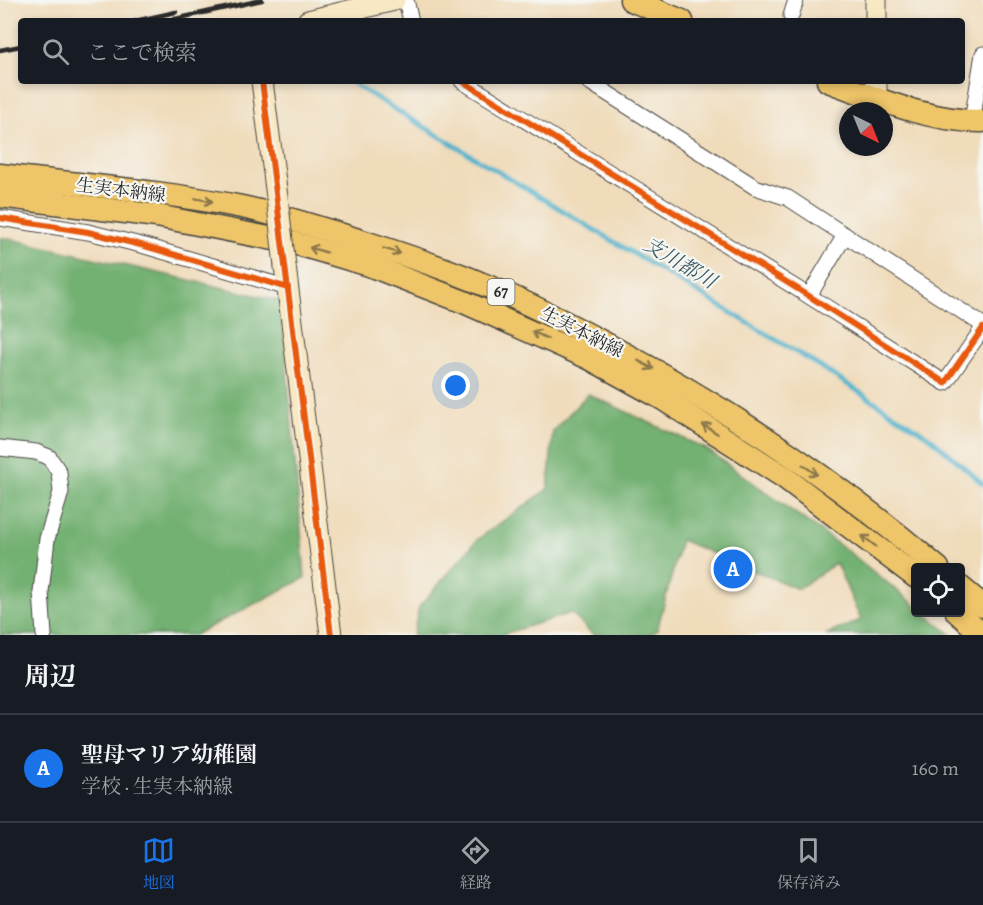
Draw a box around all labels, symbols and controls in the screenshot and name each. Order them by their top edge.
search box [18,18,965,84]
icon: search [39,35,72,68]
text: ここで検索 [87,38,197,68]
north arrow [839,102,893,156]
street label: 生実本納線 [75,173,167,207]
one-way arrow [194,195,213,206]
water label: 支川都川 [639,231,723,296]
one-way arrow [309,244,328,255]
one-way arrow [382,246,401,257]
road number: 67 [488,279,514,305]
street label: 生実本納線 [536,301,628,363]
one-way arrow [531,328,549,340]
one-way arrow [637,359,654,371]
your location [441,371,470,400]
one-way arrow [702,423,719,435]
one-way arrow [802,464,818,476]
one-way arrow [862,535,878,548]
pin: A [714,546,752,592]
map controls [911,563,965,617]
button: locate [911,563,965,617]
text: 周辺 [24,659,76,694]
text: 聖母マリア幼稚園 [81,740,257,770]
text: A [37,755,50,782]
text: 160 m [912,755,959,782]
text: 学校 · 生実本納線 [81,773,233,800]
tab: 地図 [142,834,175,894]
tab: 経路 [459,834,492,894]
tab: 保存済み [777,834,841,894]

